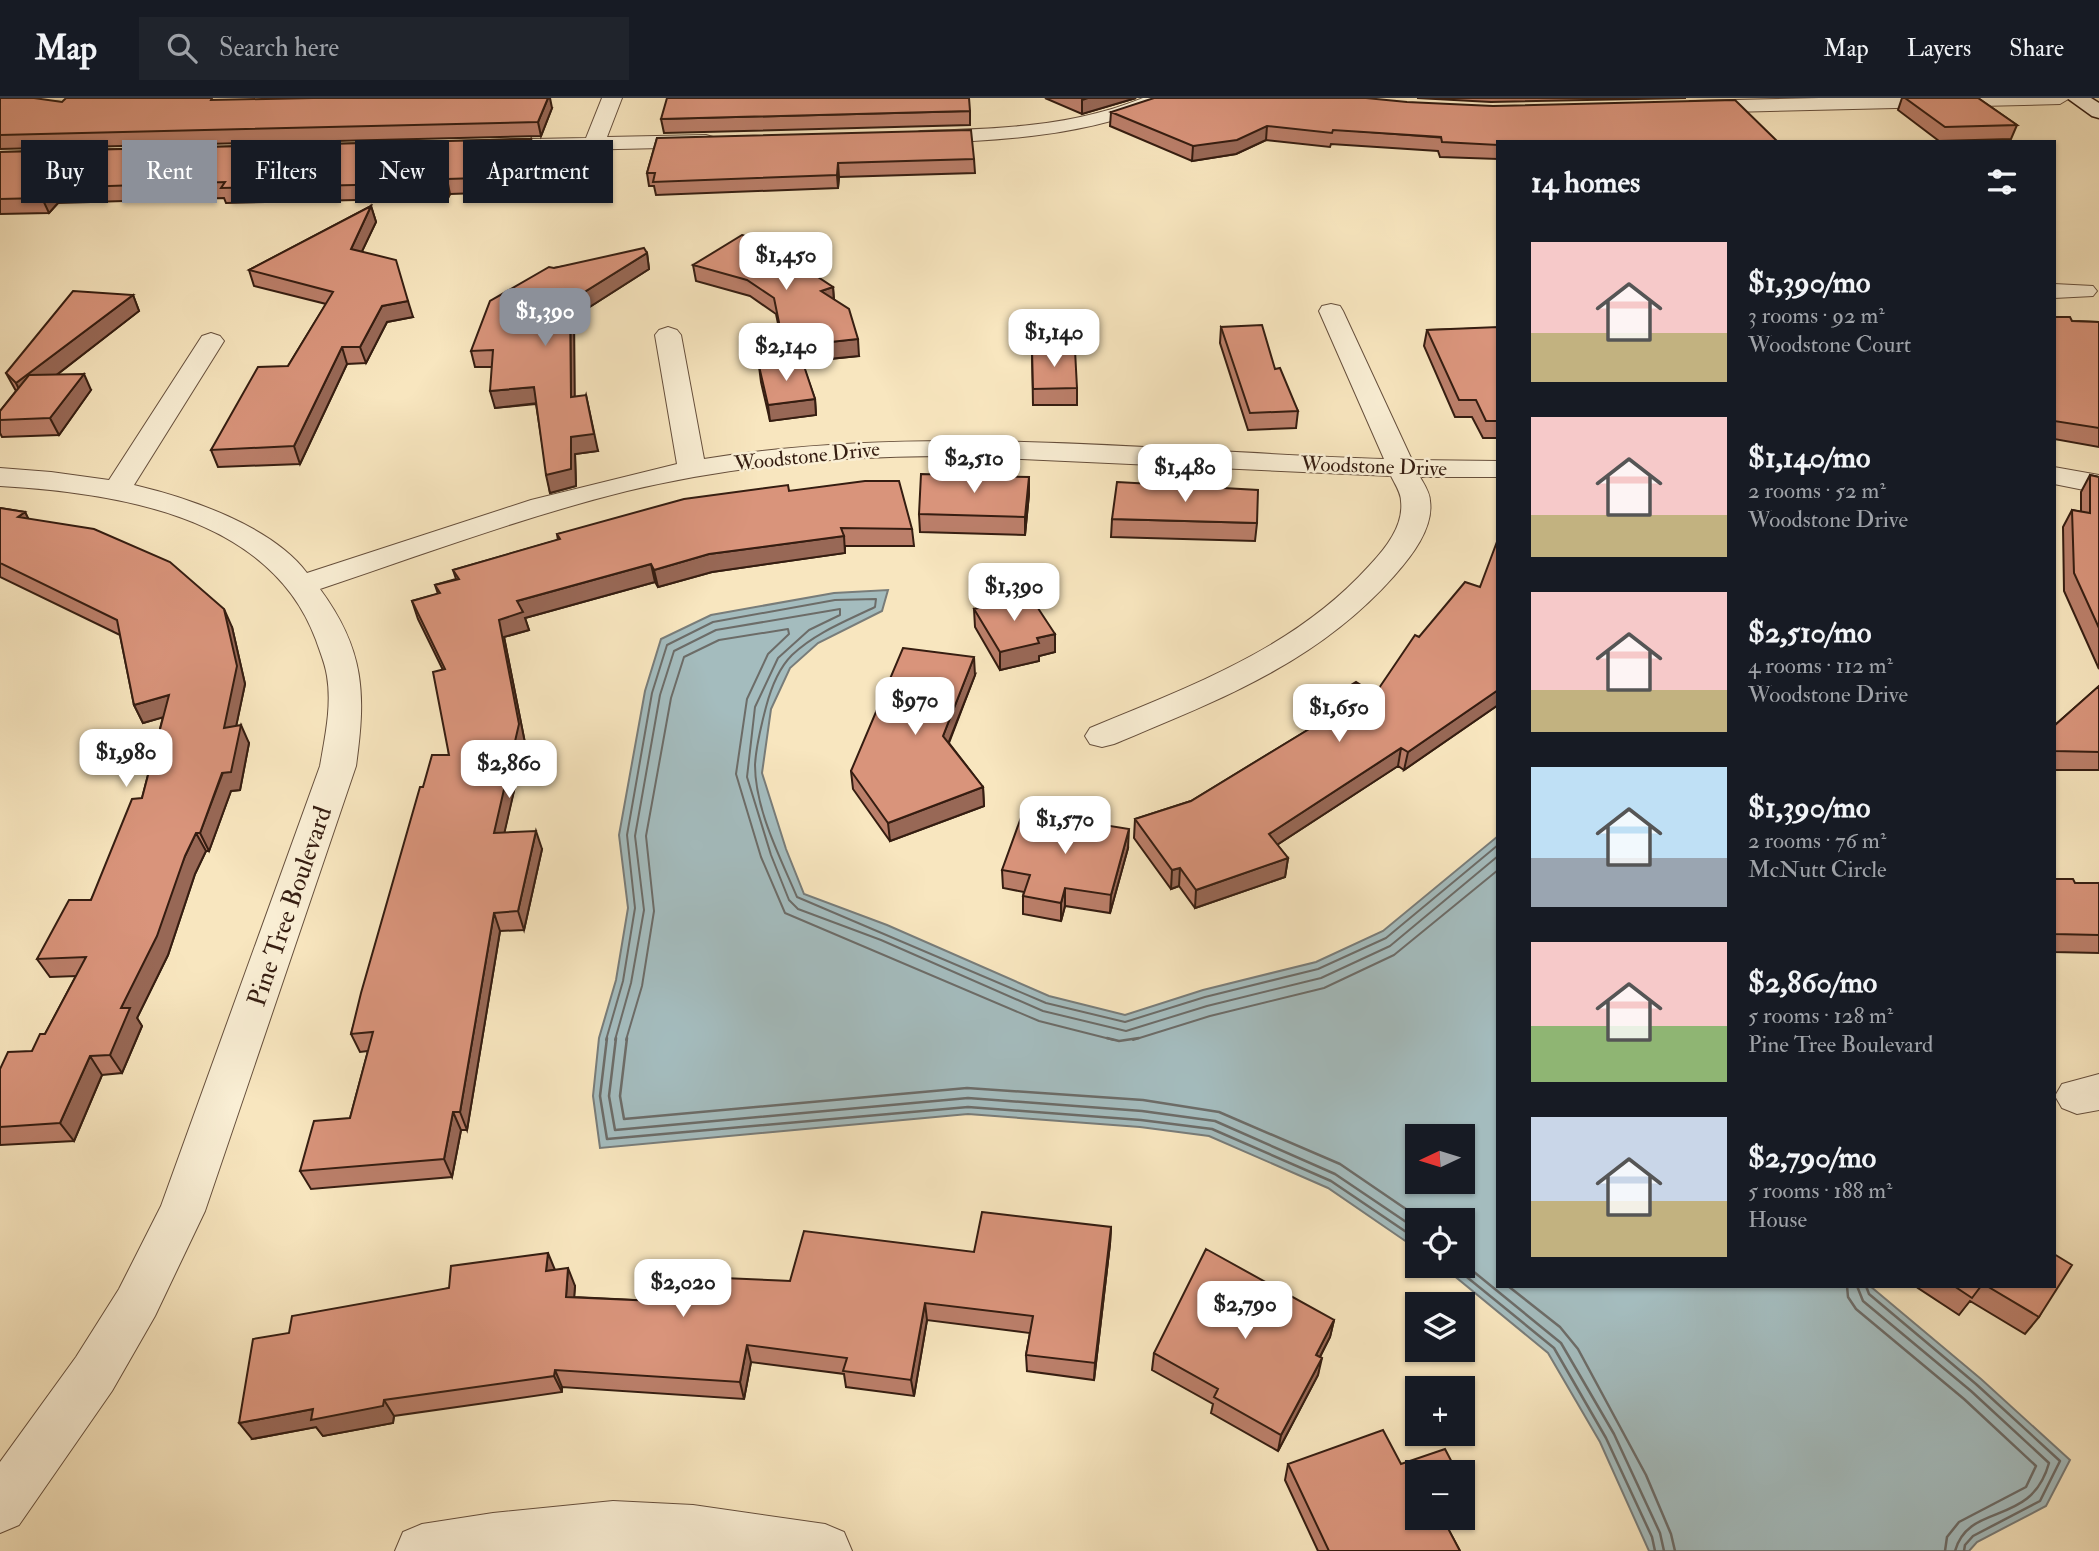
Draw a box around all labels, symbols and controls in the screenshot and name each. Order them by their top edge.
search box [139,17,629,80]
text: Map [35,28,97,69]
icon: search [163,29,201,67]
text: Search here [219,32,339,64]
text: Map [1824,33,1869,64]
text: Layers [1907,33,1971,64]
text: Share [2009,33,2064,64]
chip: Buy [21,140,108,203]
chip: Rent [122,140,217,203]
chip: Filters [231,140,341,203]
chip: New [355,140,449,203]
chip: Apartment [463,140,613,203]
icon: filters [1983,163,2021,201]
text: 14 homes [1531,164,1640,201]
pin: $1,450 [729,232,843,292]
text: $1,450 [755,240,817,269]
text: $1,390/mo [1748,264,1870,301]
icon: home [1587,270,1671,354]
pin: $1,390 [488,288,602,348]
text: $1,390 [515,296,575,325]
text: 3 rooms · 92 m² [1748,301,1885,330]
pin: $1,140 [997,310,1111,369]
text: $1,140 [1024,317,1084,346]
pin: $2,140 [729,324,843,383]
text: Woodstone Court [1748,330,1911,359]
text: $2,140 [755,331,817,360]
street label: Woodstone Drive [732,435,881,478]
pin: $2,510 [917,436,1031,495]
text: $1,140/mo [1748,439,1870,476]
text: $2,510 [944,443,1004,472]
pin: $1,480 [1128,444,1242,504]
icon: home [1587,445,1671,529]
street label: Woodstone Drive [1299,450,1448,483]
text: $1,480 [1154,452,1216,481]
text: 2 rooms · 52 m² [1748,476,1886,505]
text: Woodstone Drive [1748,505,1908,534]
pin: $1,390 [957,564,1071,623]
text: $1,390 [984,571,1044,600]
text: $2,510/mo [1748,614,1871,651]
icon: home [1587,620,1671,704]
text: 4 rooms · 112 m² [1748,651,1893,680]
pin: $970 [874,678,956,737]
text: Woodstone Drive [1748,680,1908,709]
pin: $1,650 [1282,684,1396,744]
text: $970 [891,685,939,714]
text: $1,650 [1309,692,1369,721]
pin: $1,980 [69,730,183,789]
text: $1,980 [95,737,157,766]
pin: $2,860 [452,740,566,800]
text: $2,860 [477,748,541,777]
text: $1,390/mo [1748,789,1870,826]
icon: home [1587,795,1671,879]
pin: $1,570 [1008,796,1122,856]
street label: Pine Tree Boulevard [241,802,339,1011]
text: $1,570 [1036,804,1094,833]
text: 2 rooms · 76 m² [1748,826,1886,855]
text: McNutt Circle [1748,855,1887,884]
text: $2,860/mo [1748,964,1877,1001]
icon: home [1587,970,1671,1054]
text: 5 rooms · 128 m² [1748,1001,1893,1030]
text: Pine Tree Boulevard [1748,1030,1933,1059]
north arrow [1405,1124,1475,1194]
map controls [1405,1124,1475,1530]
text: $2,790/mo [1748,1139,1876,1176]
icon: home [1587,1145,1671,1229]
text: 5 rooms · 188 m² [1748,1176,1892,1205]
text: House [1748,1205,1807,1234]
button: locate [1405,1208,1475,1278]
pin: $2,020 [626,1260,740,1319]
text: $2,020 [650,1267,716,1296]
pin: $2,790 [1188,1282,1302,1341]
text: $2,790 [1213,1289,1277,1318]
button: layers [1405,1292,1475,1362]
button: + [1405,1376,1475,1446]
button: − [1405,1460,1475,1530]

